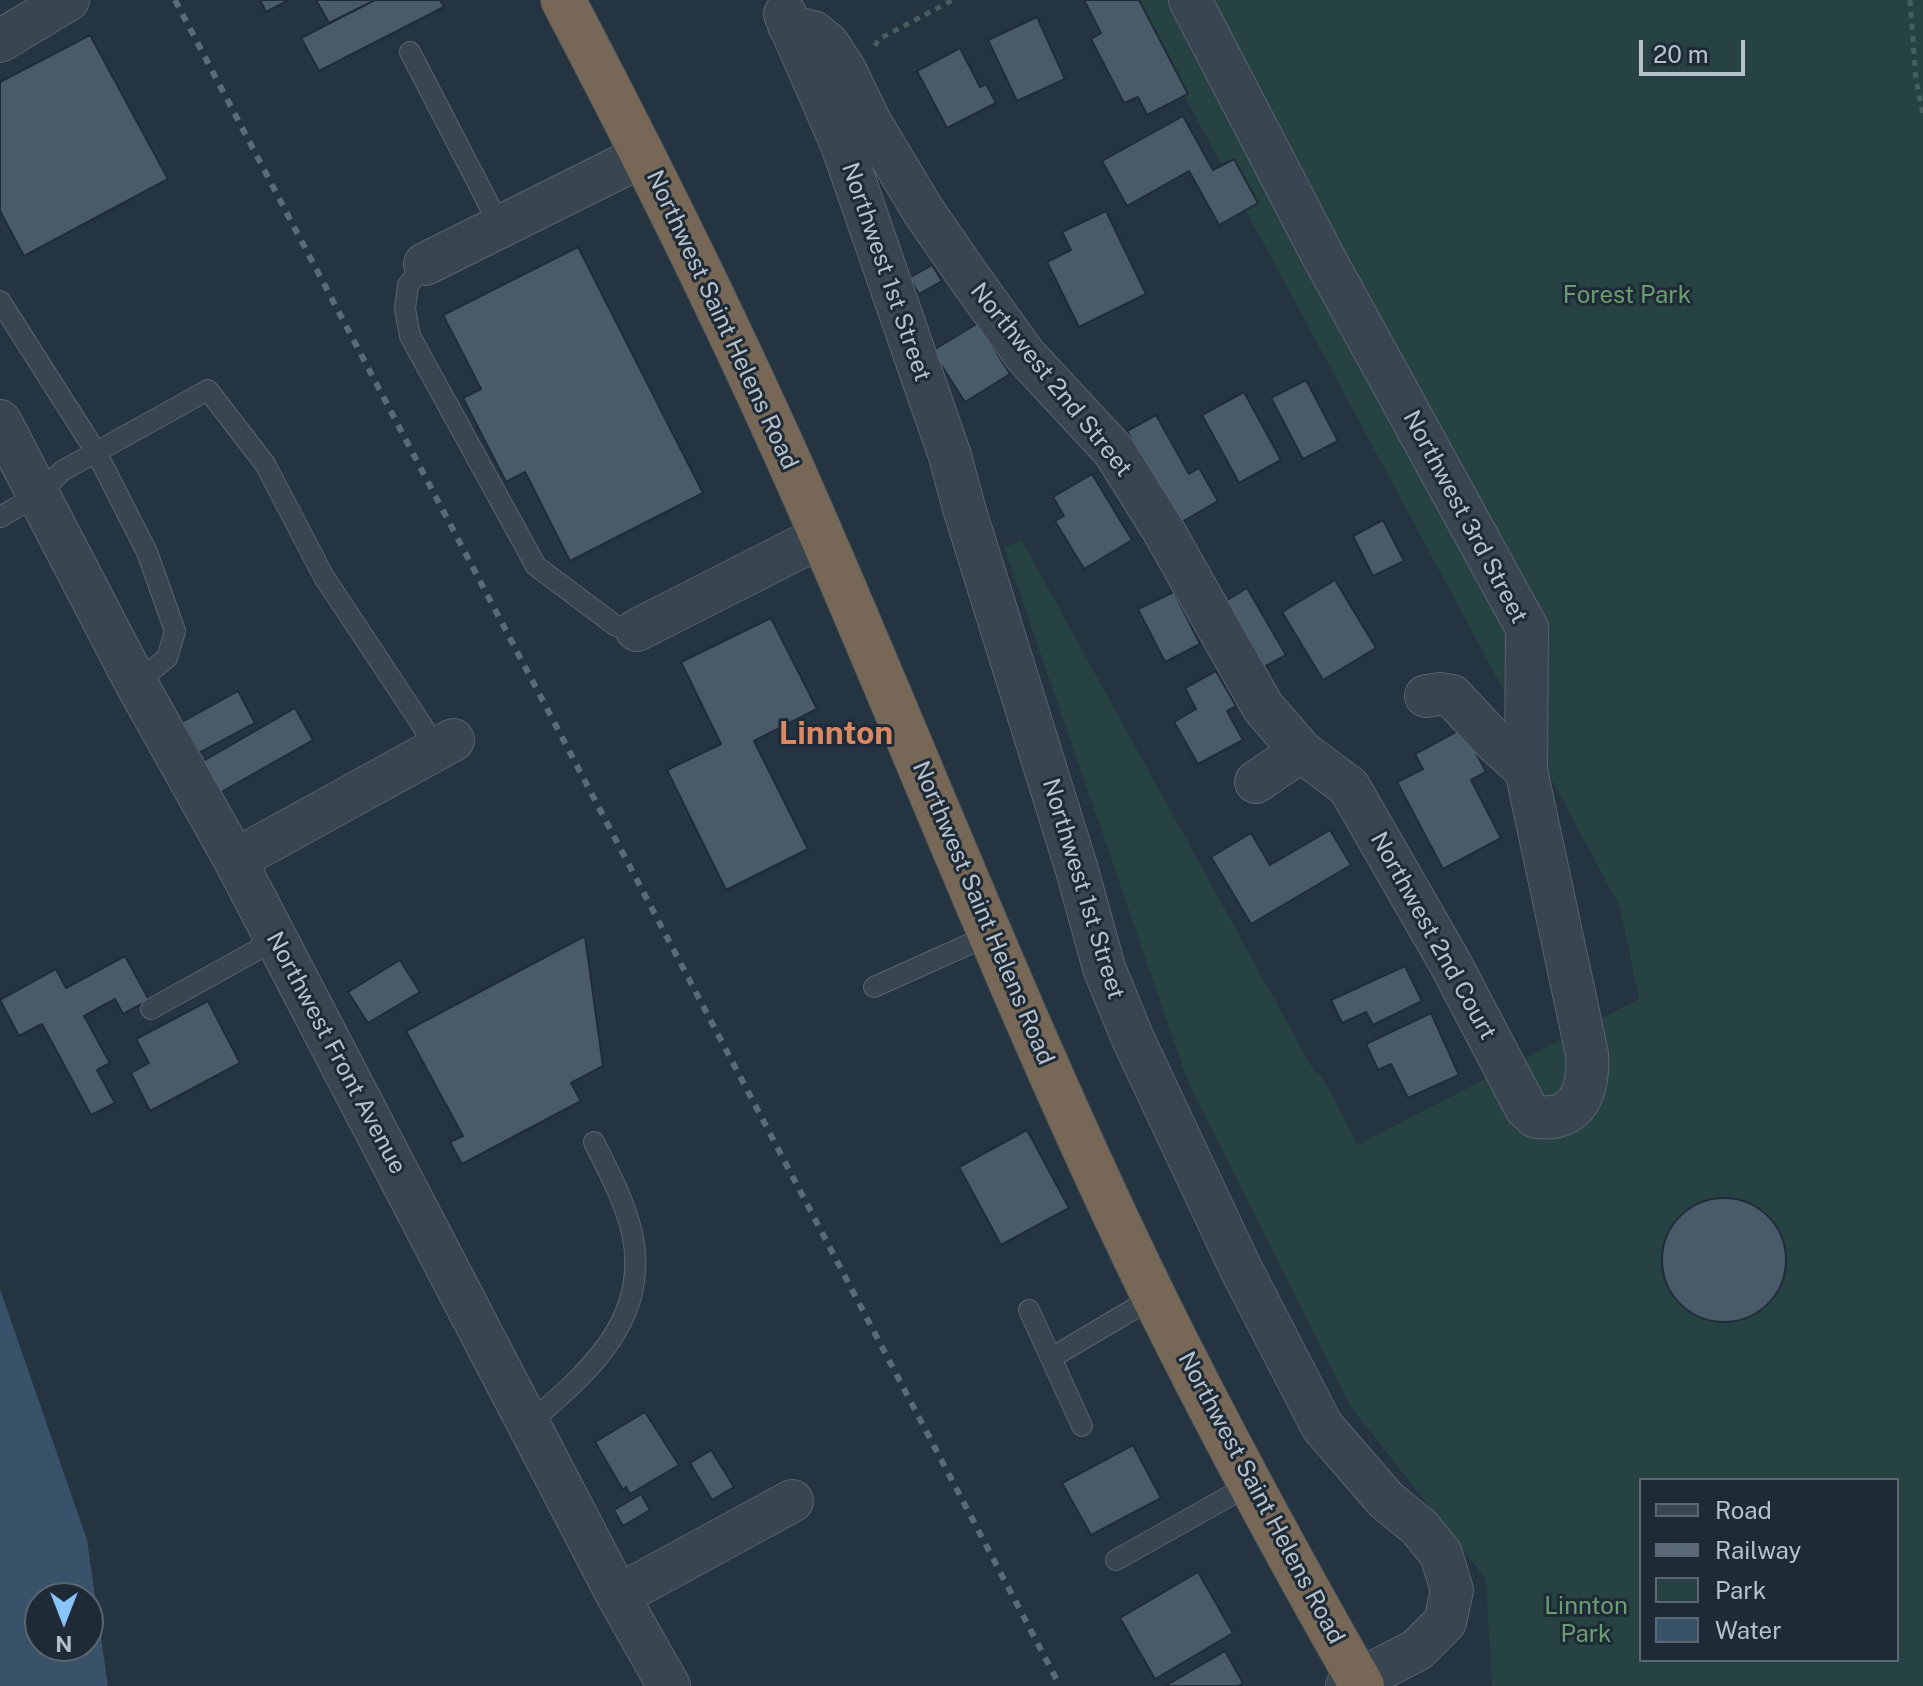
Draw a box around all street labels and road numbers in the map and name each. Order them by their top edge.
street label: Northwest 1st Street [835,159,937,385]
street label: Northwest Saint Helens Road [640,166,804,474]
street label: Northwest 2nd Street [964,277,1138,483]
street label: Northwest 3rd Street [1397,406,1533,628]
street label: Northwest Saint Helens Road [906,757,1060,1069]
street label: Northwest 1st Street [1036,775,1130,1003]
street label: Northwest 2nd Court [1364,827,1502,1045]
street label: Northwest Front Avenue [260,927,412,1179]
street label: Northwest Saint Helens Road [1172,1347,1350,1649]

